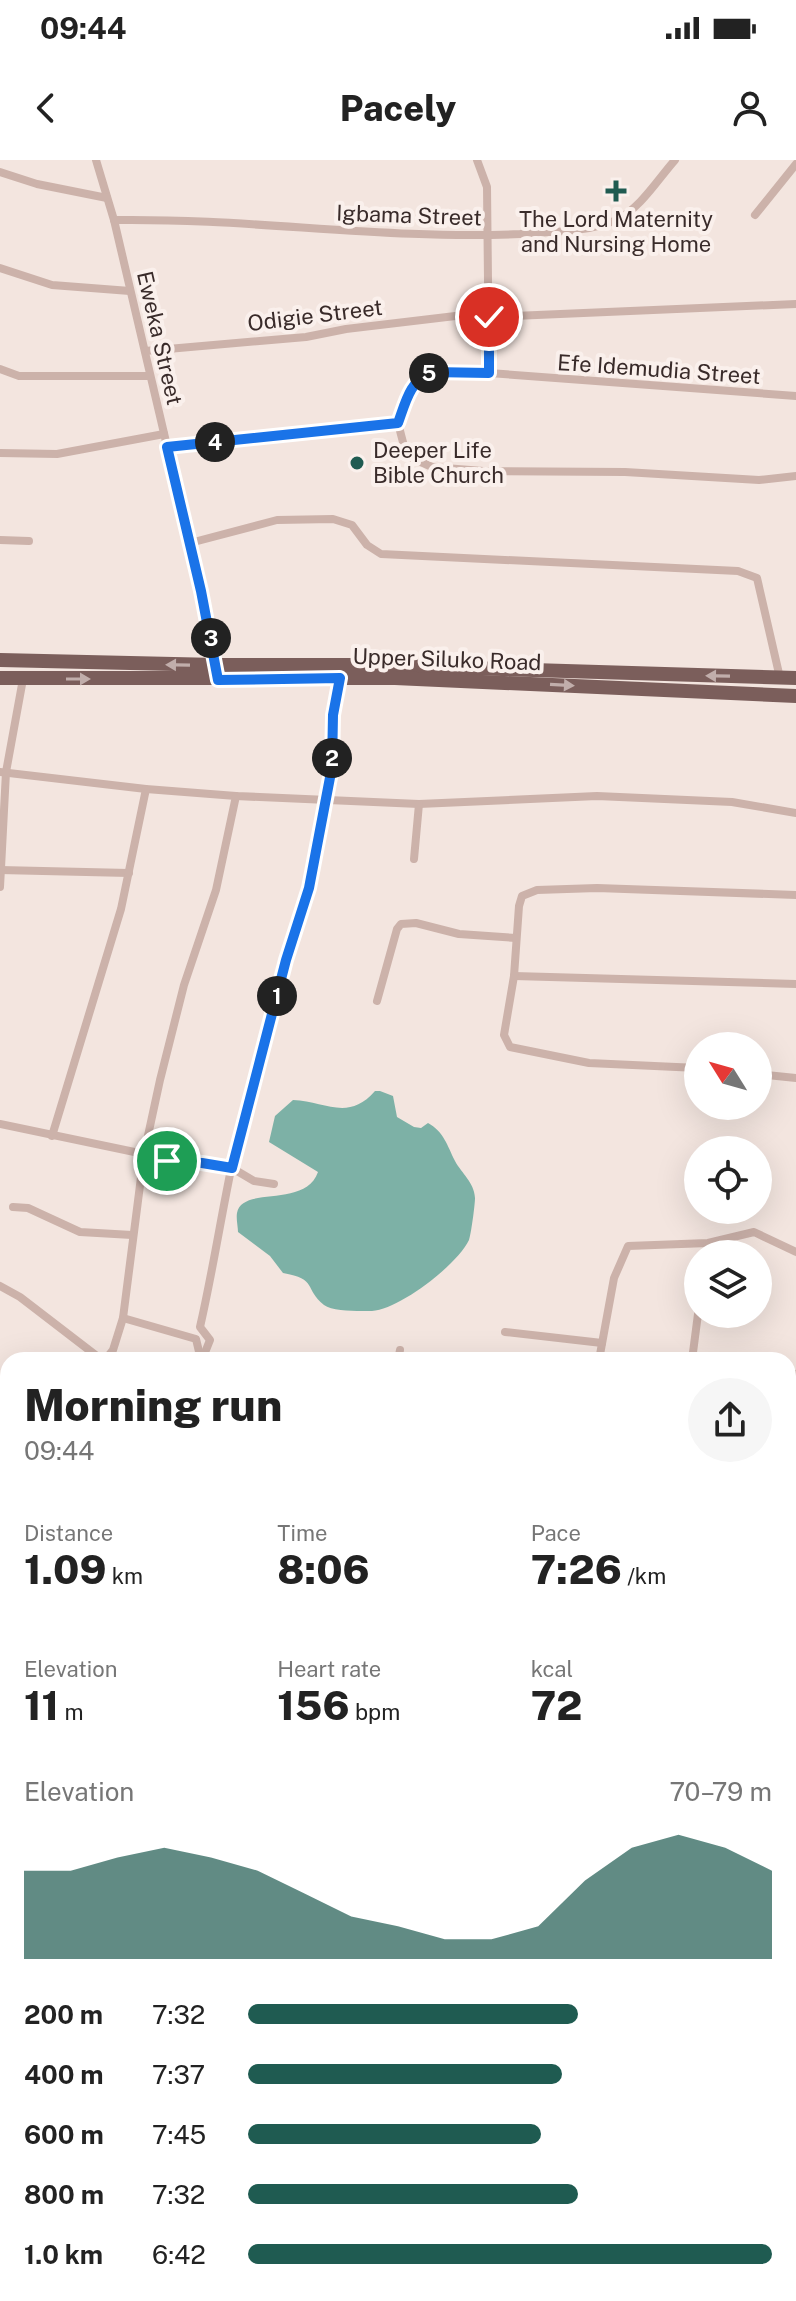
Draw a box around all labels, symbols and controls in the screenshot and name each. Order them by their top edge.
text: 09:44 [40,10,126,46]
icon: back [24,86,68,130]
icon: person [728,86,772,130]
text: Pacely [340,87,456,129]
marker: The Lord Maternity and Nursing Home [605,180,627,202]
street label: Igbama Street [336,199,482,231]
place label: The Lord Maternity and Nursing Home [519,206,713,257]
street label: Eweka Street [132,269,188,407]
pin [455,283,523,351]
street label: Odigie Street [246,294,384,336]
icon: check [467,295,511,339]
street label: Efe Idemudia Street [556,349,762,389]
pin: 5 [409,353,449,393]
text: 5 [422,360,436,386]
pin: 4 [195,422,235,462]
text: 4 [208,429,222,455]
place label: Deeper Life Bible Church [373,437,504,488]
marker: Deeper Life Bible Church [348,454,366,472]
pin: 3 [191,618,231,658]
text: 3 [204,625,218,651]
street label: Upper Siluko Road [352,643,542,675]
one-way arrow [165,658,190,671]
one-way arrow [705,670,730,683]
one-way arrow [66,673,91,685]
one-way arrow [550,679,575,692]
pin: 2 [312,738,352,778]
text: 2 [325,745,339,771]
pin: 1 [257,976,297,1016]
text: 1 [272,983,282,1009]
north arrow [684,1032,772,1120]
map controls [684,1032,772,1328]
pin [133,1127,201,1195]
button: locate [684,1136,772,1224]
icon: arrive [145,1139,189,1183]
button: layers [684,1240,772,1328]
button: share [688,1378,772,1462]
text: Morning run [24,1379,282,1431]
text: 09:44 [24,1435,94,1466]
text: Distance [24,1520,113,1546]
text: Time [277,1520,327,1546]
text: Pace [531,1520,581,1546]
text: 1.09 [24,1546,106,1593]
text: 8:06 [277,1546,370,1593]
text: 7:26 [531,1546,622,1593]
text: km [106,1563,143,1589]
text: /km [622,1563,666,1589]
text: Elevation [24,1656,117,1682]
text: Heart rate [277,1656,381,1682]
text: kcal [531,1656,573,1682]
text: 11 [24,1682,59,1729]
text: 156 [277,1682,350,1729]
text: 72 [531,1682,582,1729]
text: m [59,1699,83,1725]
text: bpm [350,1699,400,1725]
text: Elevation [24,1776,134,1807]
text: 70–79 m [669,1776,772,1807]
text: 200 m [24,1999,103,2030]
text: 7:32 [152,1999,205,2030]
text: 400 m [24,2059,104,2090]
text: 7:37 [152,2059,205,2090]
text: 600 m [24,2119,104,2150]
text: 7:45 [152,2119,206,2150]
text: 800 m [24,2179,104,2210]
text: 7:32 [152,2179,205,2210]
text: 1.0 km [24,2239,103,2270]
text: 6:42 [152,2239,206,2270]

